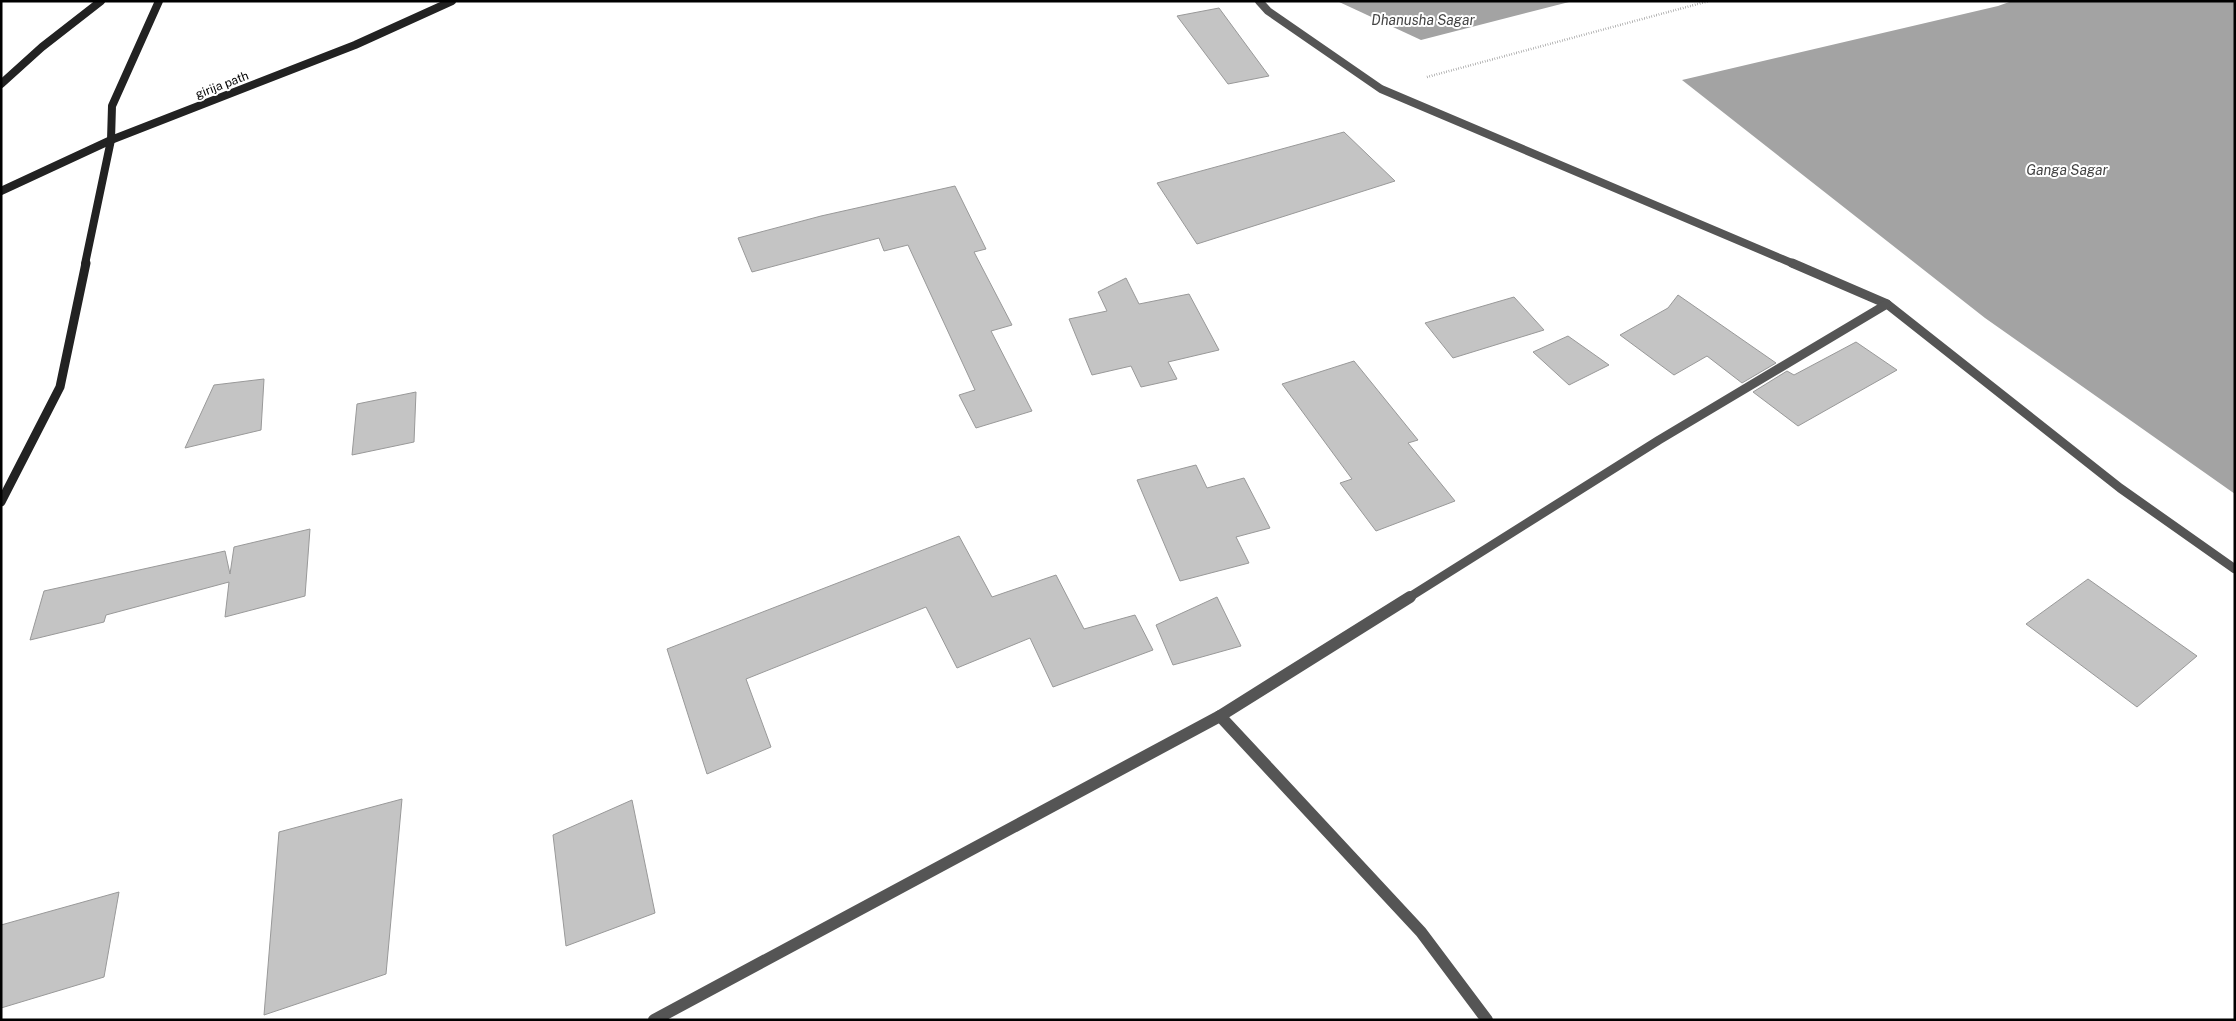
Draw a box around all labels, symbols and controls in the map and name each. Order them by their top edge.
water label: Dhanusha Sagar [1371,12,1475,28]
street label: girija path [193,68,251,102]
water label: Ganga Sagar [2026,162,2108,178]

